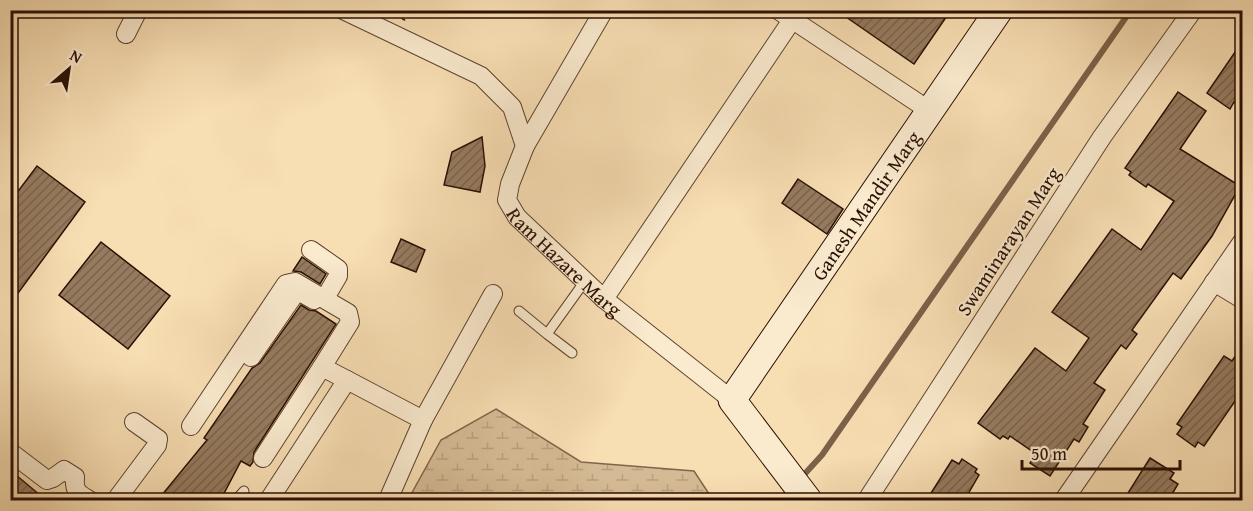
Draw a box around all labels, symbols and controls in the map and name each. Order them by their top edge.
north arrow [39,39,99,99]
text: N [66,43,87,69]
street label: Ganesh Mandir Marg [804,124,927,286]
street label: Swaminarayan Marg [949,161,1067,321]
street label: Ram Hazare Marg [500,202,629,323]
scale bar [1022,433,1180,471]
text: 50 m [1031,440,1067,467]

